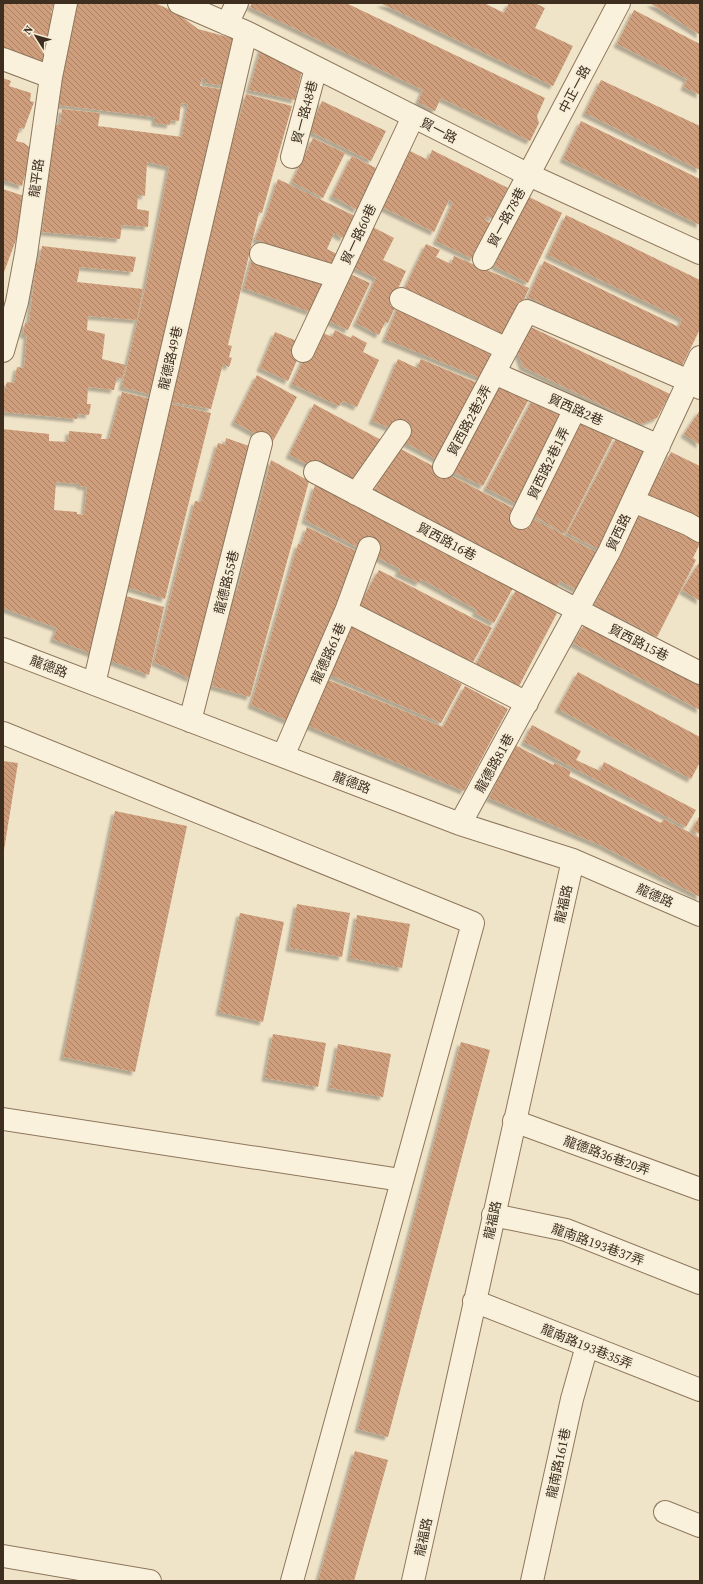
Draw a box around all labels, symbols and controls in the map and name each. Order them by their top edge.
north arrow [16,16,56,56]
text: N [20,23,37,38]
street label: 中正一路 [555,62,594,116]
street label: 貿一路48巷 [288,79,321,146]
street label: 貿一路 [418,114,460,147]
street label: 龍平路 [25,158,48,199]
street label: 貿一路78巷 [484,185,529,250]
street label: 貿一路60巷 [337,201,380,267]
street label: 龍德路49巷 [155,325,186,392]
street label: 貿西路2巷2弄 [444,382,495,459]
street label: 貿西路2巷 [546,390,606,429]
street label: 貿西路2巷1弄 [524,424,573,502]
street label: 貿西路 [603,511,634,553]
street label: 貿西路16巷 [414,519,479,564]
street label: 龍德路55巷 [210,549,243,616]
street label: 龍德路61巷 [307,620,349,686]
street label: 貿西路15巷 [606,620,672,665]
street label: 龍德路 [28,652,70,681]
street label: 龍德路81巷 [471,731,518,796]
street label: 龍德路 [331,768,373,797]
street label: 龍德路 [634,880,676,911]
street label: 龍福路 [551,883,576,925]
street label: 龍德路36巷20弄 [561,1132,652,1179]
street label: 龍福路 [480,1199,505,1241]
street label: 龍南路193巷37弄 [549,1220,647,1269]
street label: 龍南路193巷35弄 [538,1320,635,1373]
street label: 龍南路161巷 [543,1426,574,1500]
street label: 龍福路 [411,1516,436,1558]

